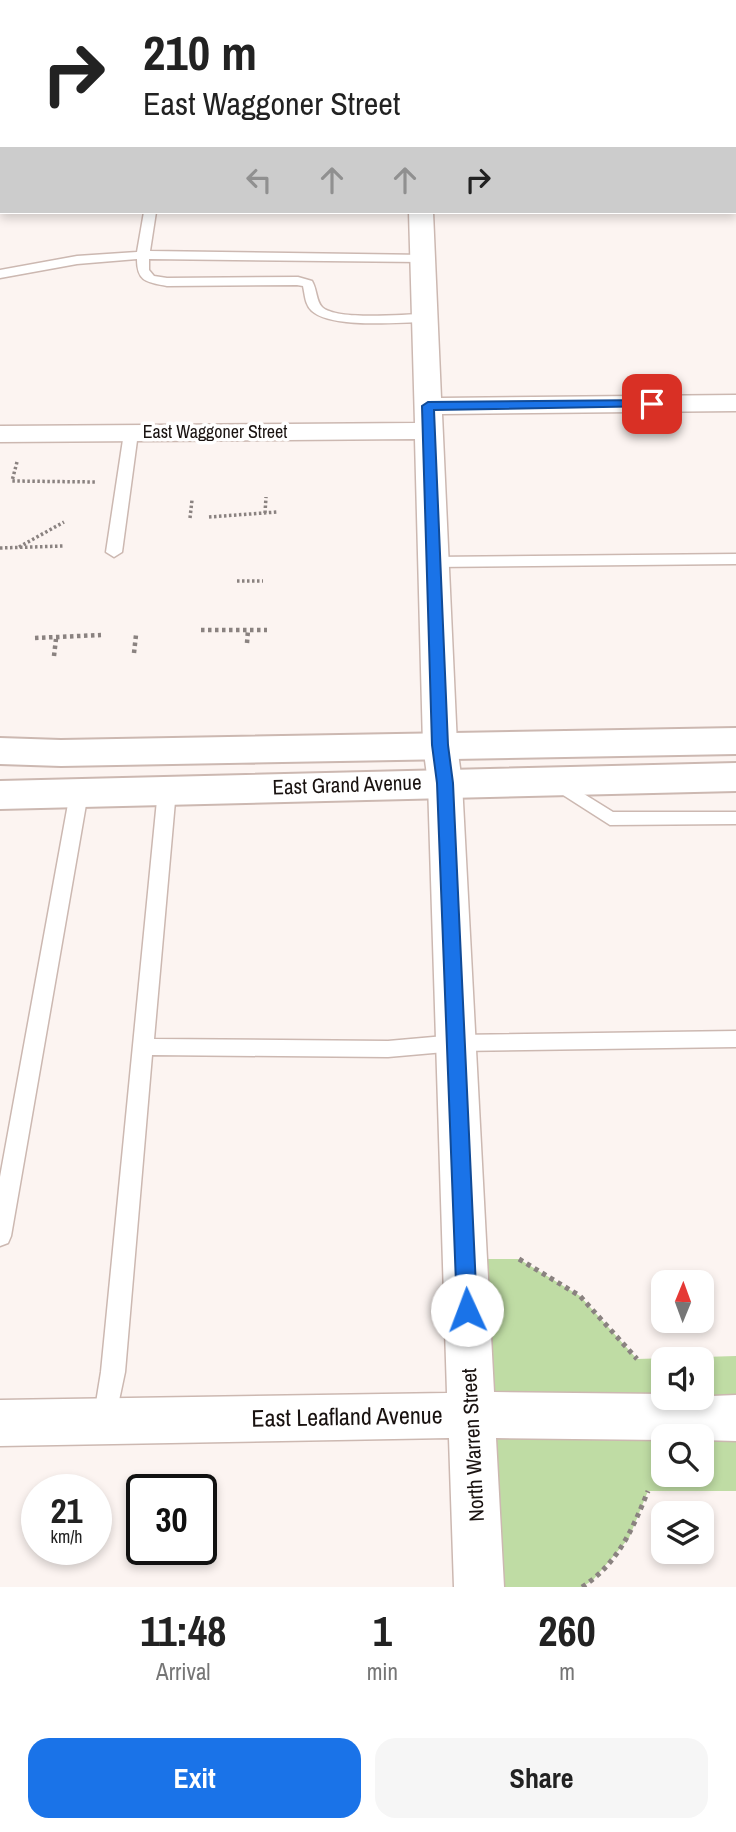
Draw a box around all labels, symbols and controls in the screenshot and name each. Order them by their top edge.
text: 210 m [143,19,257,85]
icon: right [28,28,119,119]
text: East Waggoner Street [143,82,400,125]
icon: left [240,161,278,199]
icon: ahead [313,161,351,199]
icon: ahead [386,161,424,199]
icon: right [459,161,497,199]
pin [622,374,682,434]
icon: arrive [633,385,671,423]
street label: East Waggoner Street [143,419,287,444]
street label: East Grand Avenue [272,767,422,802]
north arrow [651,1270,714,1334]
map controls [651,1270,714,1564]
position arrow [430,1273,504,1347]
button: sound [651,1347,714,1410]
street label: North Warren Street [454,1367,491,1522]
street label: East Leafland Avenue [251,1398,443,1434]
button: search [651,1424,714,1487]
speed limit sign: 30 [126,1474,217,1565]
text: 21 [51,1487,82,1534]
button: layers [651,1501,714,1564]
text: km/h [51,1524,83,1549]
text: 11:48 [140,1603,226,1659]
text: 1 [373,1603,392,1659]
text: 260 [538,1603,596,1659]
text: Arrival [156,1656,211,1687]
text: min [367,1656,398,1687]
text: m [559,1656,575,1687]
button: Exit [28,1738,361,1818]
button: Share [375,1738,708,1818]

